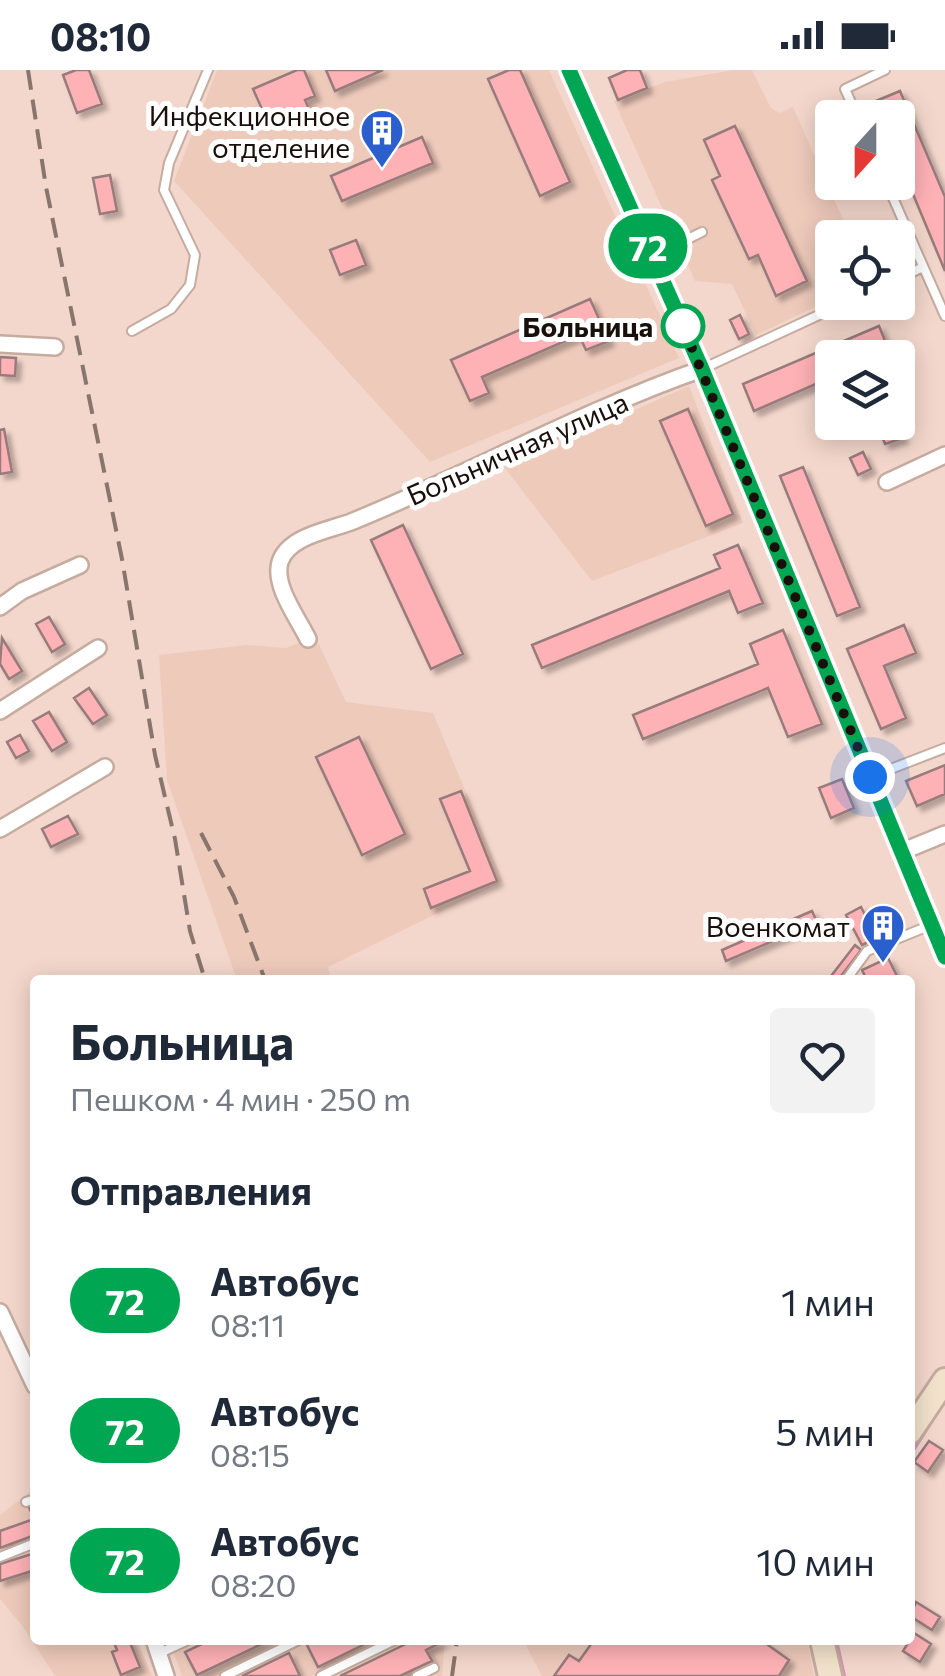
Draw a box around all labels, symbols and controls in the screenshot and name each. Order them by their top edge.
text: 08:10 [50,12,151,59]
place label: Инфекционное отделение [149,98,350,164]
north arrow [815,100,915,200]
map controls [815,100,915,440]
building icon: Инфекционное отделение [359,108,405,169]
line badge: 72 [603,214,693,278]
button: locate [815,220,915,320]
text: 72 [628,225,668,268]
marker: Больница [662,305,704,347]
place label: Больница [522,309,653,343]
button: layers [815,340,915,440]
street label: Больничная улица [401,384,633,512]
your location [845,752,895,802]
building icon: Военкомат [860,903,906,964]
place label: Военкомат [706,909,850,943]
button: heart [770,1008,875,1113]
text: Больница [70,1011,294,1070]
text: Пешком · 4 мин · 250 m [70,1078,411,1118]
text: Отправления [70,1166,312,1213]
text: Автобус [210,1257,360,1304]
text: 1 мин [781,1277,875,1324]
text: 72 [105,1279,145,1322]
text: 08:11 [210,1304,285,1344]
text: Автобус [210,1387,360,1434]
text: 5 мин [775,1407,875,1454]
text: 72 [105,1409,145,1452]
text: 08:15 [210,1434,290,1474]
text: Автобус [210,1517,360,1564]
text: 10 мин [756,1537,875,1584]
text: 72 [105,1539,145,1582]
text: 08:20 [210,1564,296,1604]

